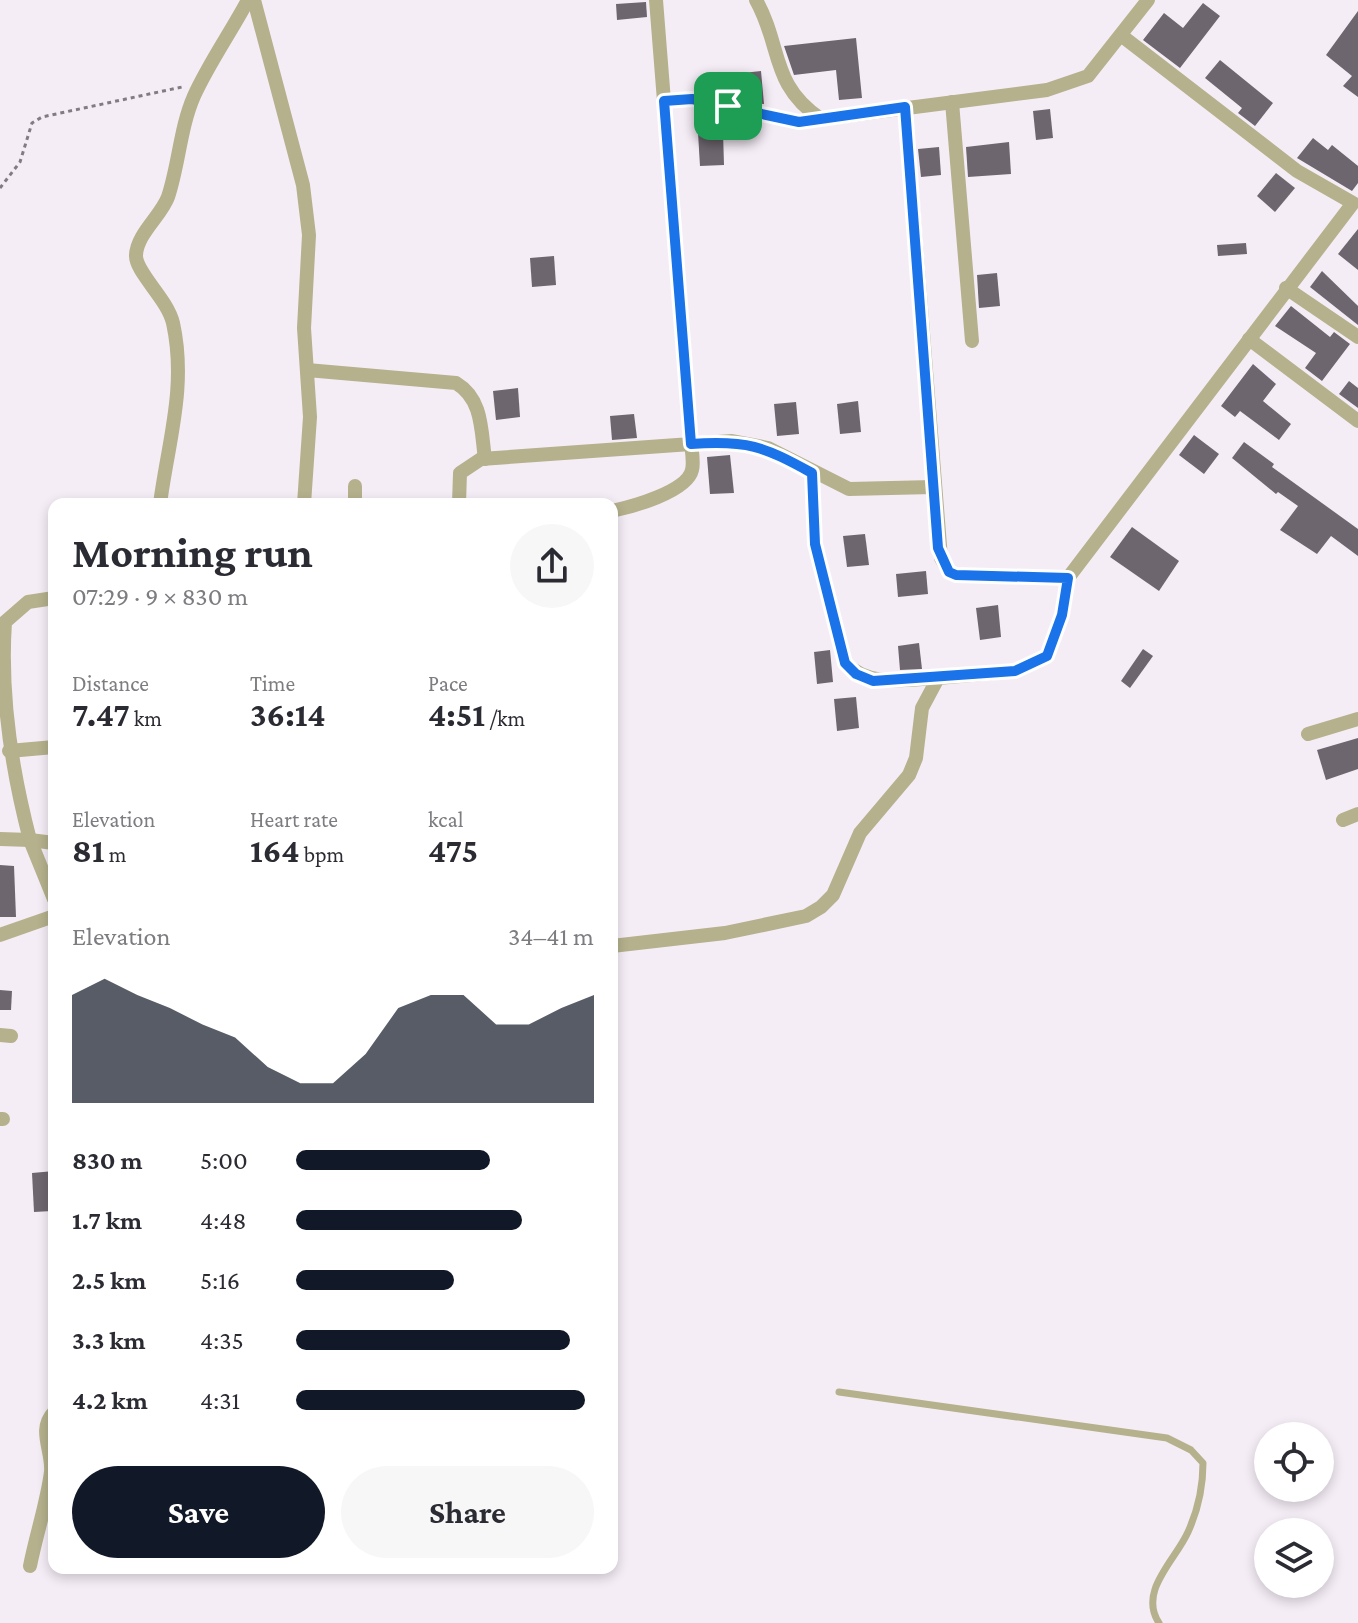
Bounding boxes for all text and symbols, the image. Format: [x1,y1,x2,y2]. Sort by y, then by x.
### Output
pin [694,72,762,140]
icon: arrive [706,84,750,128]
button: share [510,524,594,608]
text: Morning run [72,528,313,576]
text: 07:29 · 9 × 830 m [72,582,248,611]
text: Distance [72,671,149,696]
text: Time [250,671,295,696]
text: Pace [428,671,468,696]
text: 7.47 [72,696,130,733]
text: 36:14 [250,696,326,733]
text: 4:51 [428,696,485,733]
text: km [130,706,162,731]
text: /km [485,706,525,731]
text: Elevation [72,807,155,832]
text: Heart rate [250,807,338,832]
text: kcal [428,807,463,832]
text: 81 [72,832,105,869]
text: 164 [250,832,300,869]
text: 475 [428,832,478,869]
text: m [105,842,126,867]
text: bpm [300,842,344,867]
text: Elevation [72,922,170,951]
text: 34–41 m [508,922,594,951]
text: 830 m [72,1146,142,1175]
text: 5:00 [200,1146,248,1175]
text: 1.7 km [72,1206,142,1235]
text: 4:48 [200,1206,247,1235]
text: 2.5 km [72,1266,146,1295]
text: 5:16 [200,1266,240,1295]
text: 3.3 km [72,1326,146,1355]
text: 4:35 [200,1326,244,1355]
text: 4.2 km [72,1386,148,1415]
text: 4:31 [200,1386,240,1415]
map controls [1254,1422,1334,1598]
button: locate [1254,1422,1334,1502]
button: Save [72,1466,325,1558]
button: Share [341,1466,594,1558]
button: layers [1254,1518,1334,1598]

